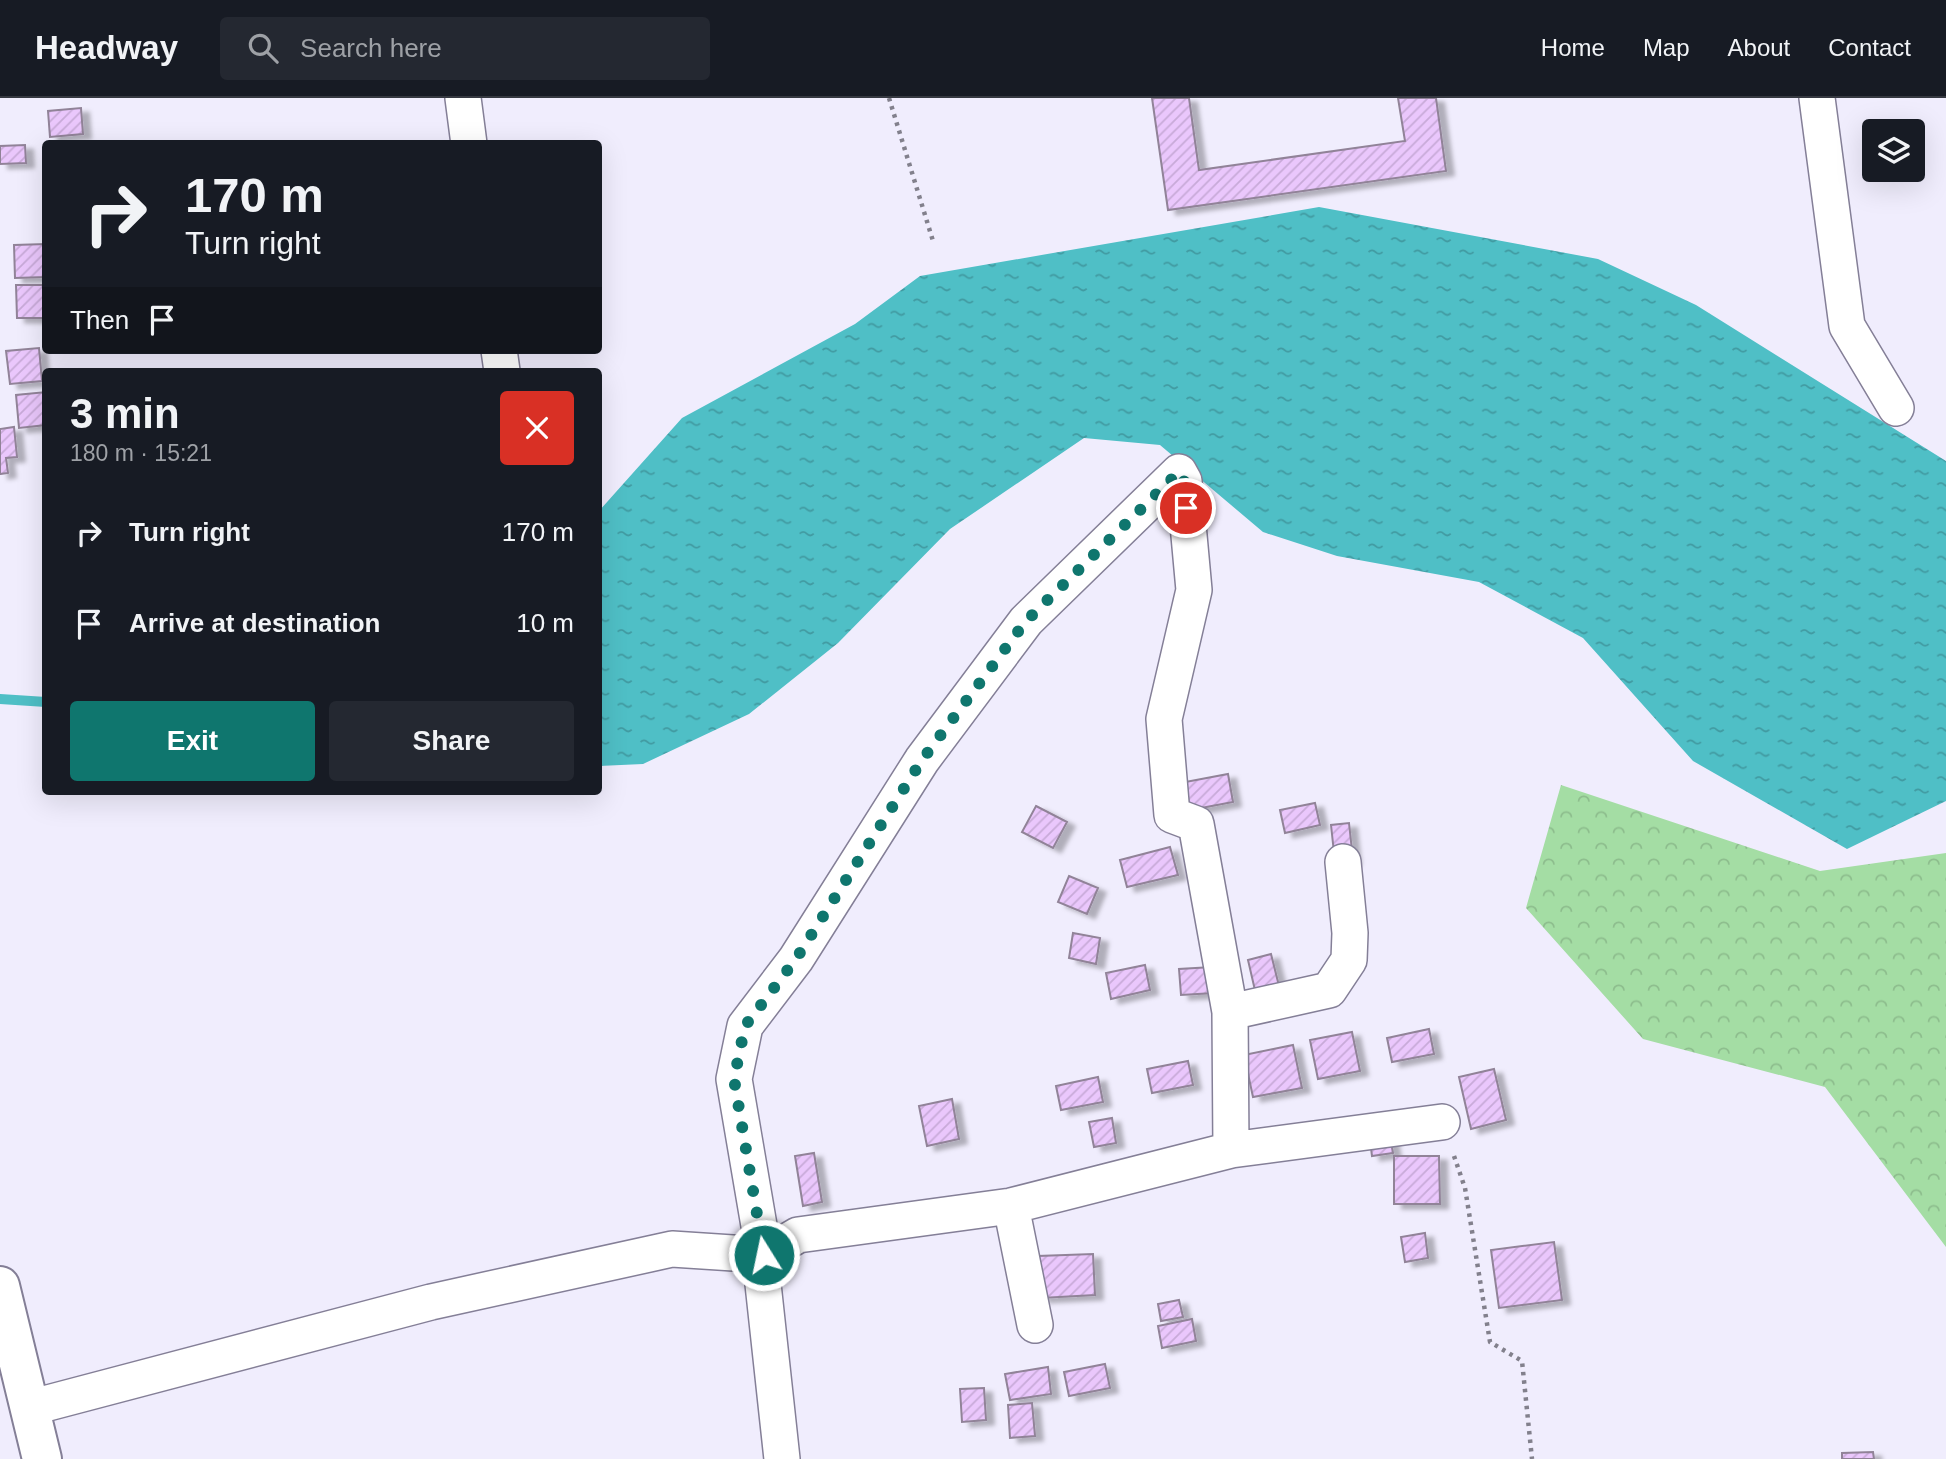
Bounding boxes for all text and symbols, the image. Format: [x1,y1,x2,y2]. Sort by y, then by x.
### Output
search box [220,17,710,80]
text: Headway [35,29,178,66]
icon: search [244,29,282,67]
text: Search here [300,33,442,63]
text: Home [1541,34,1605,61]
text: Map [1643,34,1690,61]
text: About [1728,34,1790,61]
text: Contact [1828,34,1911,61]
map controls [1862,119,1925,182]
button: layers [1862,119,1925,182]
icon: right [70,168,161,259]
text: 170 m [185,168,324,222]
text: Turn right [185,225,321,261]
icon: arrive [143,301,181,339]
text: Then [70,305,129,335]
text: 3 min [70,390,180,437]
button: close [500,391,574,465]
text: 180 m · 15:21 [70,440,212,466]
pin [1156,478,1216,538]
icon: arrive [1167,489,1205,527]
icon: right [70,514,108,552]
text: Turn right [129,517,250,547]
text: 170 m [502,517,574,547]
icon: arrive [70,605,108,643]
text: Arrive at destination [129,608,380,638]
text: 10 m [516,608,574,638]
button: Exit [70,701,315,781]
button: Share [329,701,574,781]
position arrow [727,1218,801,1292]

